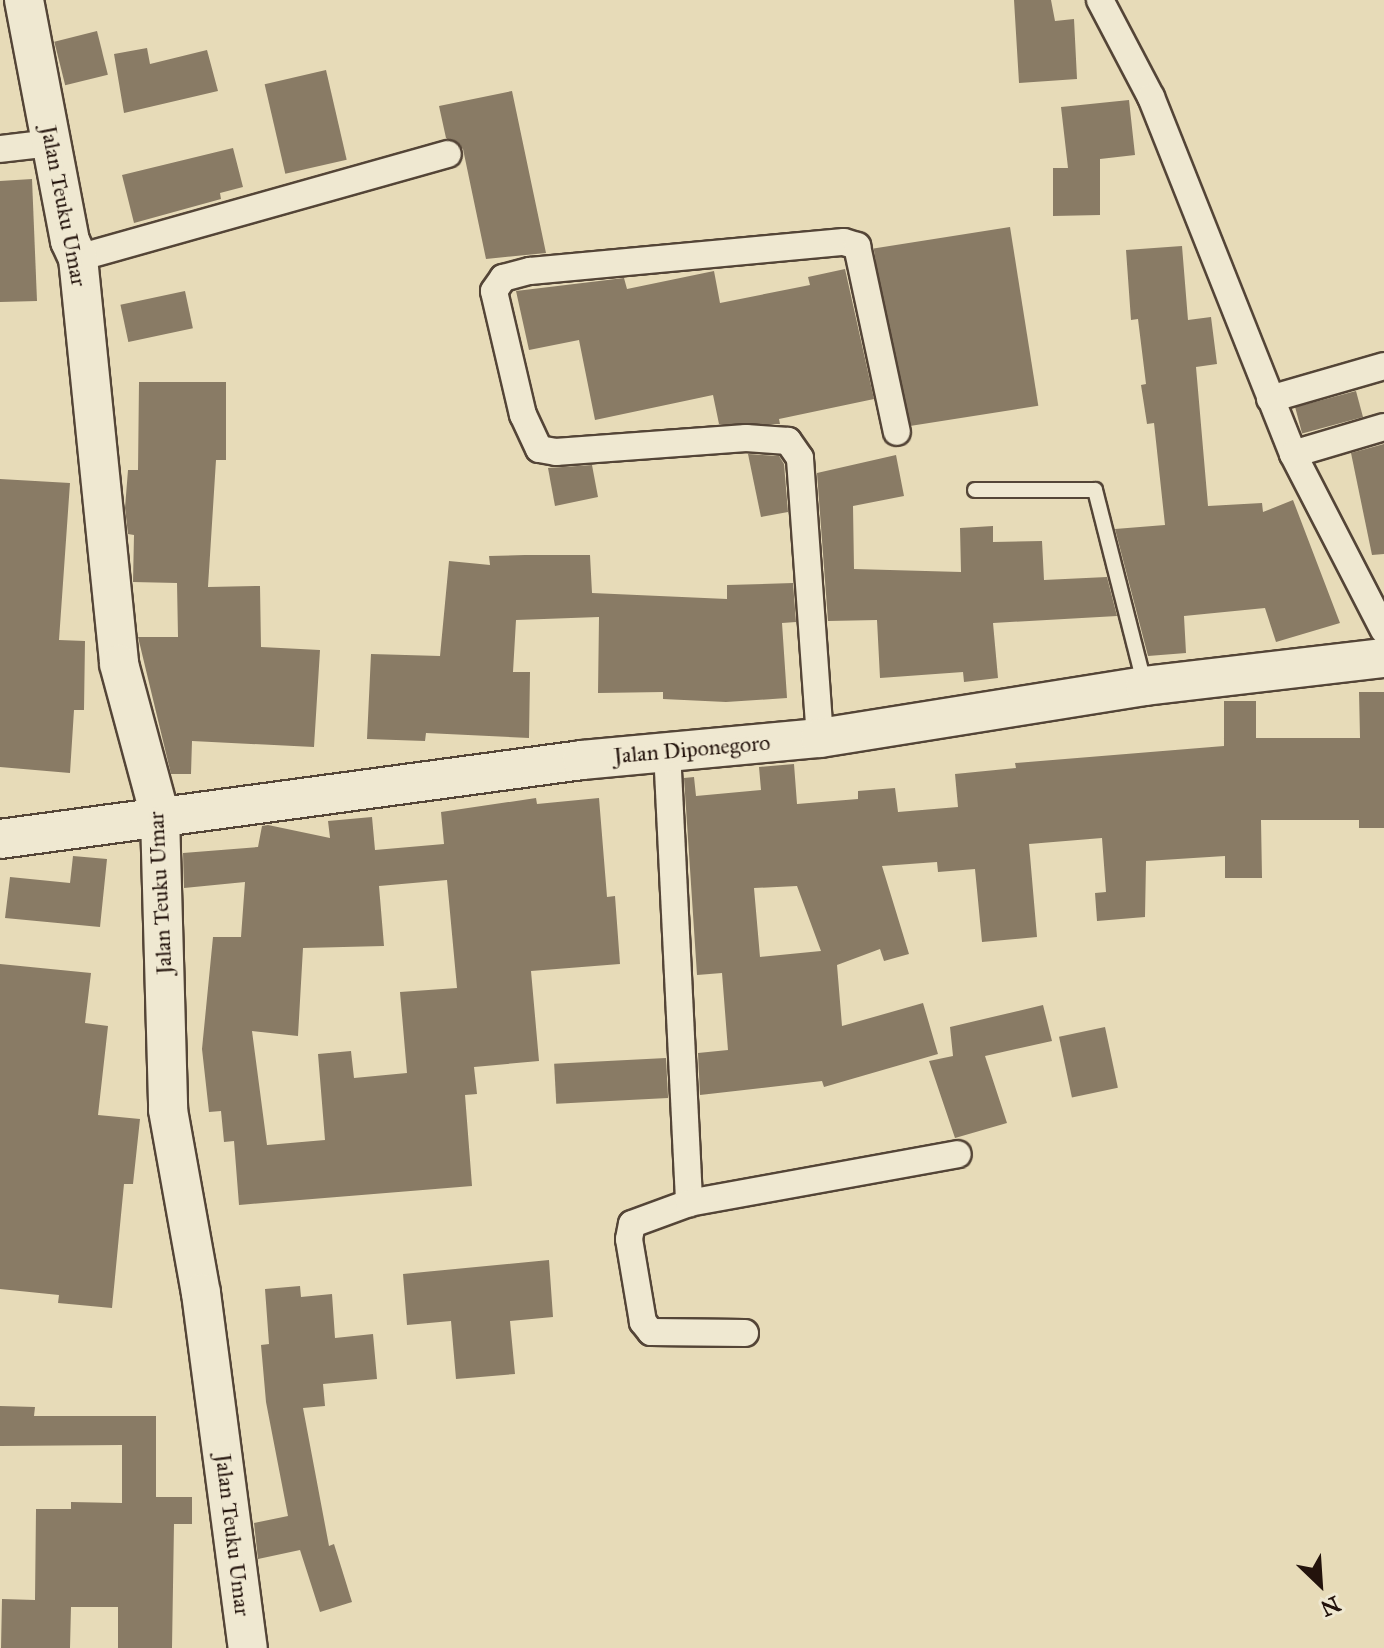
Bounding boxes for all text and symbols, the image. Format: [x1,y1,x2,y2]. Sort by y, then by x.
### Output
street label: Jalan Teuku Umar [35,123,93,289]
street label: Jalan Diponegoro [613,729,771,769]
street label: Jalan Teuku Umar [143,811,177,975]
street label: Jalan Teuku Umar [210,1452,256,1618]
north arrow [1280,1544,1360,1624]
text: N [1316,1590,1345,1622]

